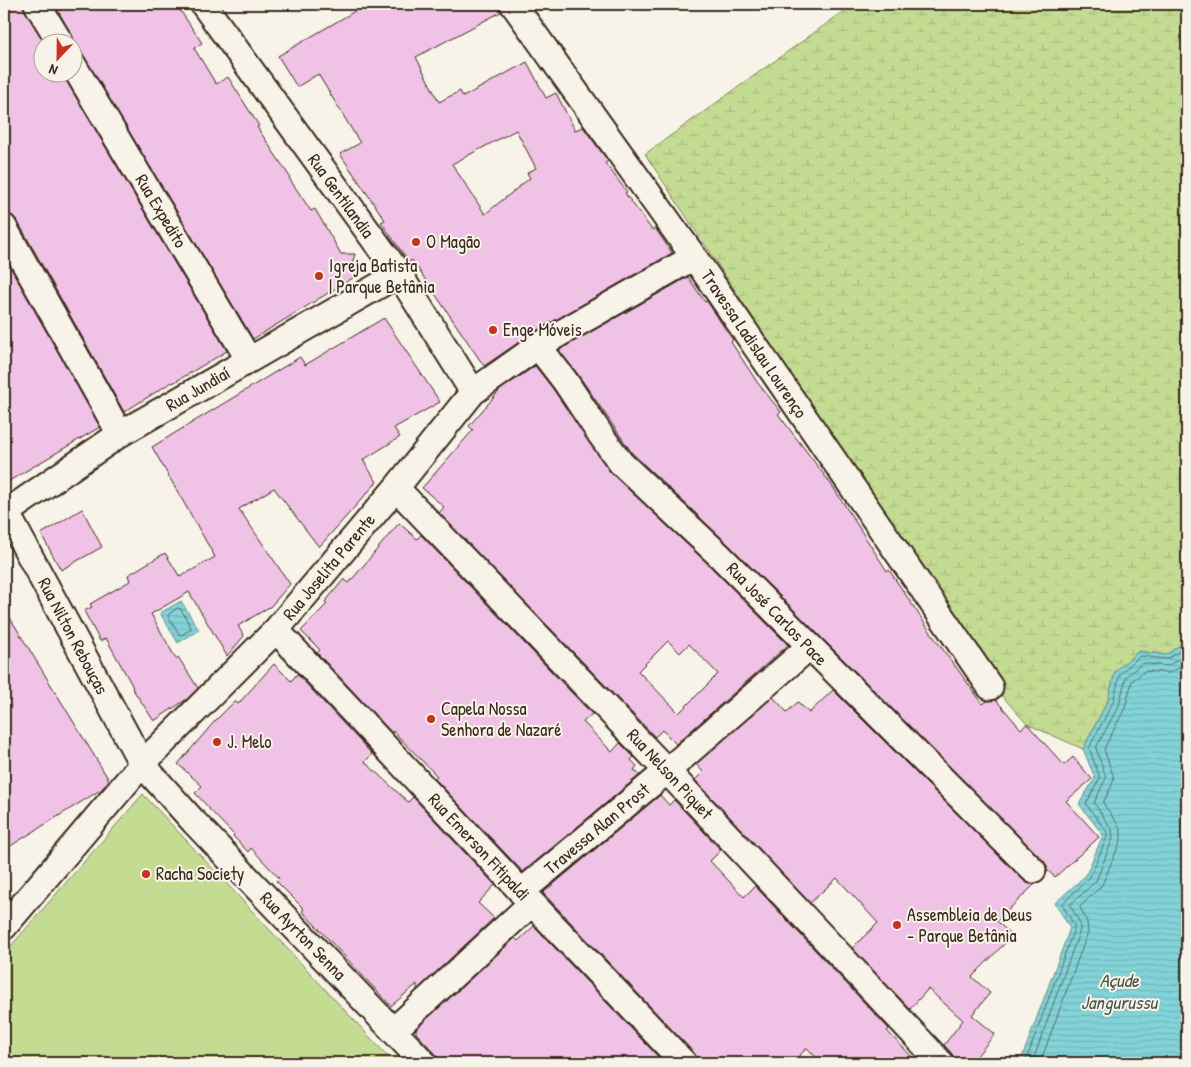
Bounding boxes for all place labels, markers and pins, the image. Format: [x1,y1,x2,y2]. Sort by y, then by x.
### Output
place label: O Magão [426,229,480,254]
marker: O Magão [410,236,422,248]
place label: Igreja Batista | Parque Betânia [329,253,435,299]
marker: Igreja Batista | Parque Betânia [313,270,325,282]
place label: Enge Móveis [503,317,582,342]
marker: Enge Móveis [487,324,499,336]
place label: Capela Nossa Senhora de Nazaré [441,696,561,742]
marker: Capela Nossa Senhora de Nazaré [425,713,437,725]
place label: J. Melo [227,729,272,754]
marker: J. Melo [211,736,223,748]
place label: Racha Society [156,861,245,886]
marker: Racha Society [140,868,152,880]
place label: Assembleia de Deus - Parque Betânia [907,902,1032,948]
marker: Assembleia de Deus - Parque Betânia [891,919,903,931]

